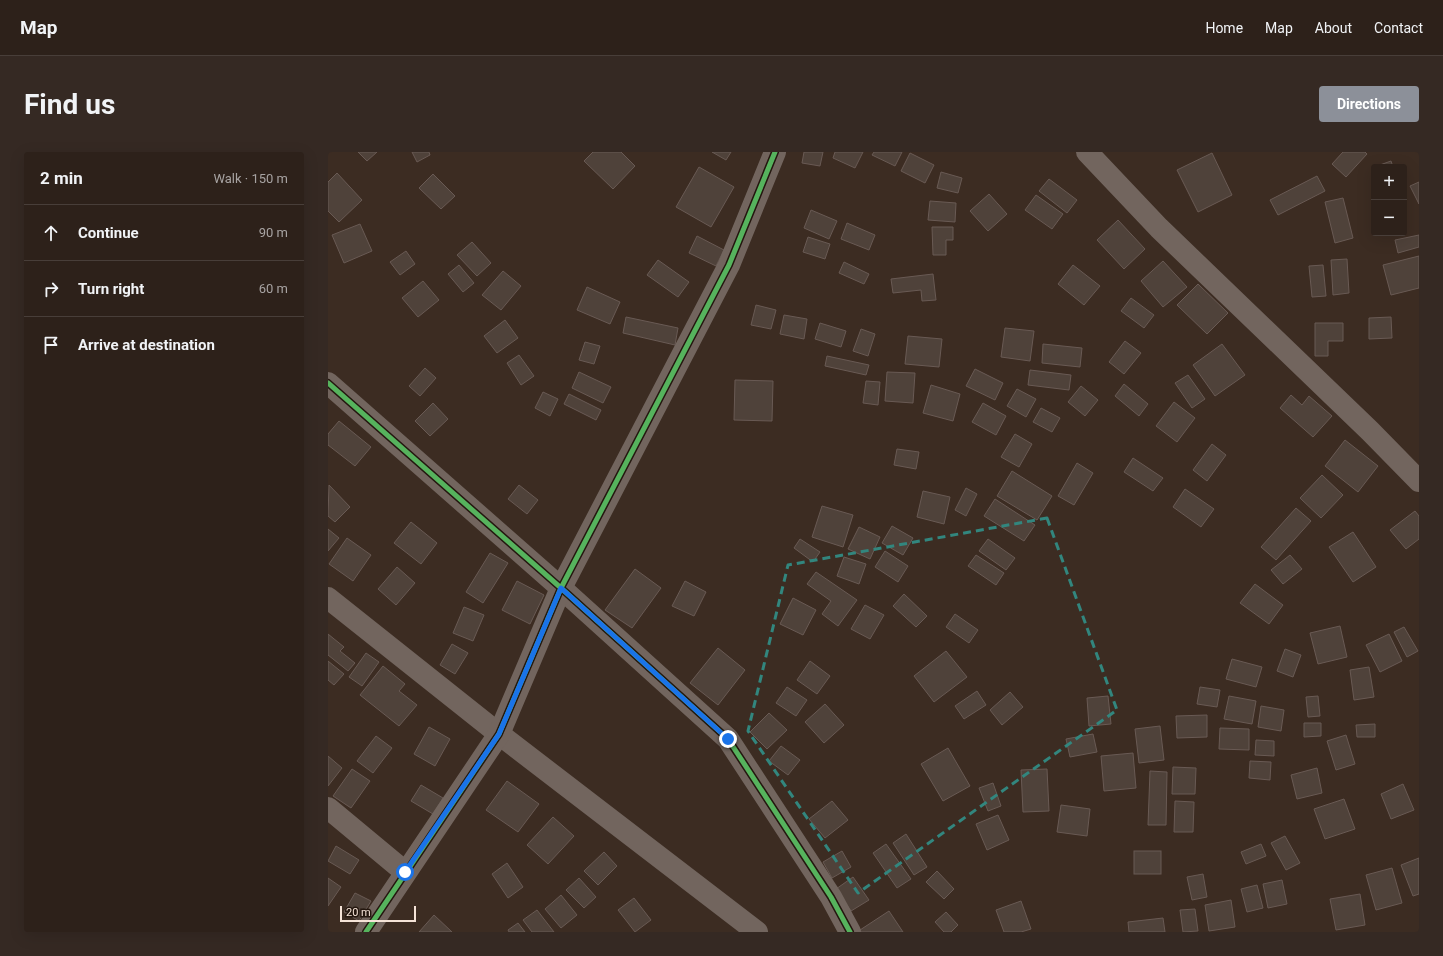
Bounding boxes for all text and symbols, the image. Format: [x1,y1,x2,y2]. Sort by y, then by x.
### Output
text: Map [20,16,58,39]
text: Home [1205,20,1243,36]
text: Map [1265,20,1293,36]
text: About [1315,20,1352,36]
text: Contact [1374,20,1423,36]
button: Directions [1319,86,1419,122]
text: Find us [24,88,115,121]
map controls [1371,164,1407,236]
button: + [1371,164,1407,200]
text: 2 min [40,168,83,188]
text: Walk · 150 m [213,171,288,186]
button: − [1371,200,1407,236]
icon: ahead [40,222,62,244]
text: Continue [78,224,139,242]
text: 90 m [259,225,288,240]
icon: right [40,278,62,300]
text: Turn right [78,280,144,298]
text: 60 m [259,281,288,296]
icon: arrive [40,334,62,356]
text: Arrive at destination [78,336,215,354]
route end [719,730,737,748]
route start [396,863,414,881]
scale bar [340,904,416,923]
text: 20 m [346,906,371,919]

